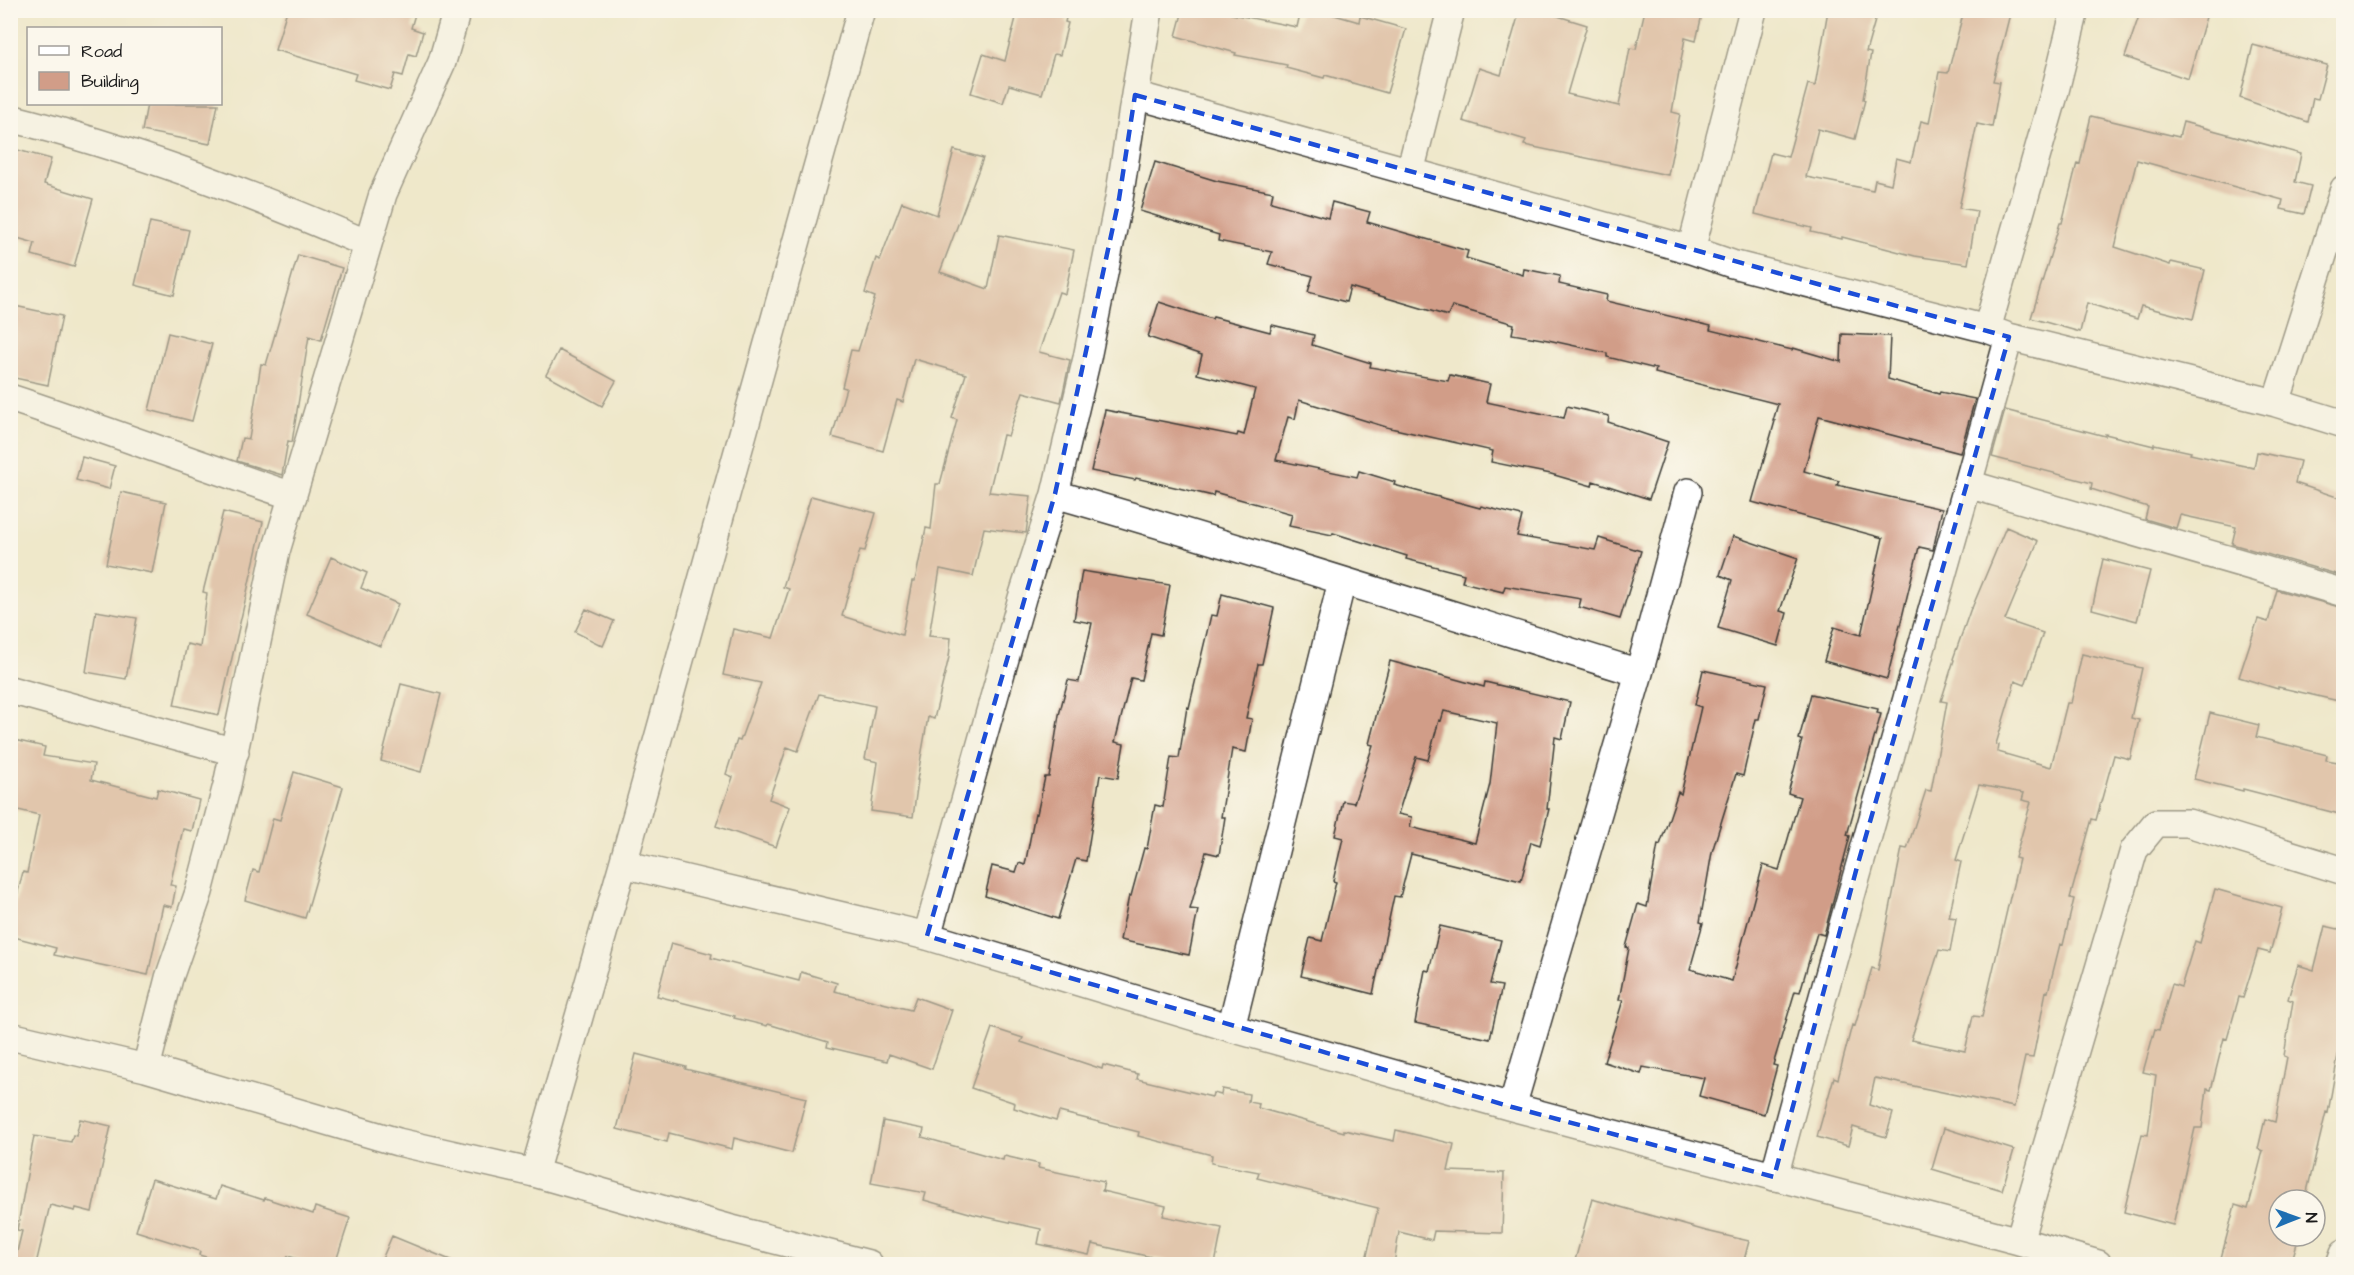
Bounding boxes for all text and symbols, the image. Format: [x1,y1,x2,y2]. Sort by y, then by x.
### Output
legend [27,27,222,105]
text: Road [81,39,122,64]
text: Building [81,69,139,95]
north arrow [2267,1188,2327,1248]
text: N [2300,1213,2322,1223]

